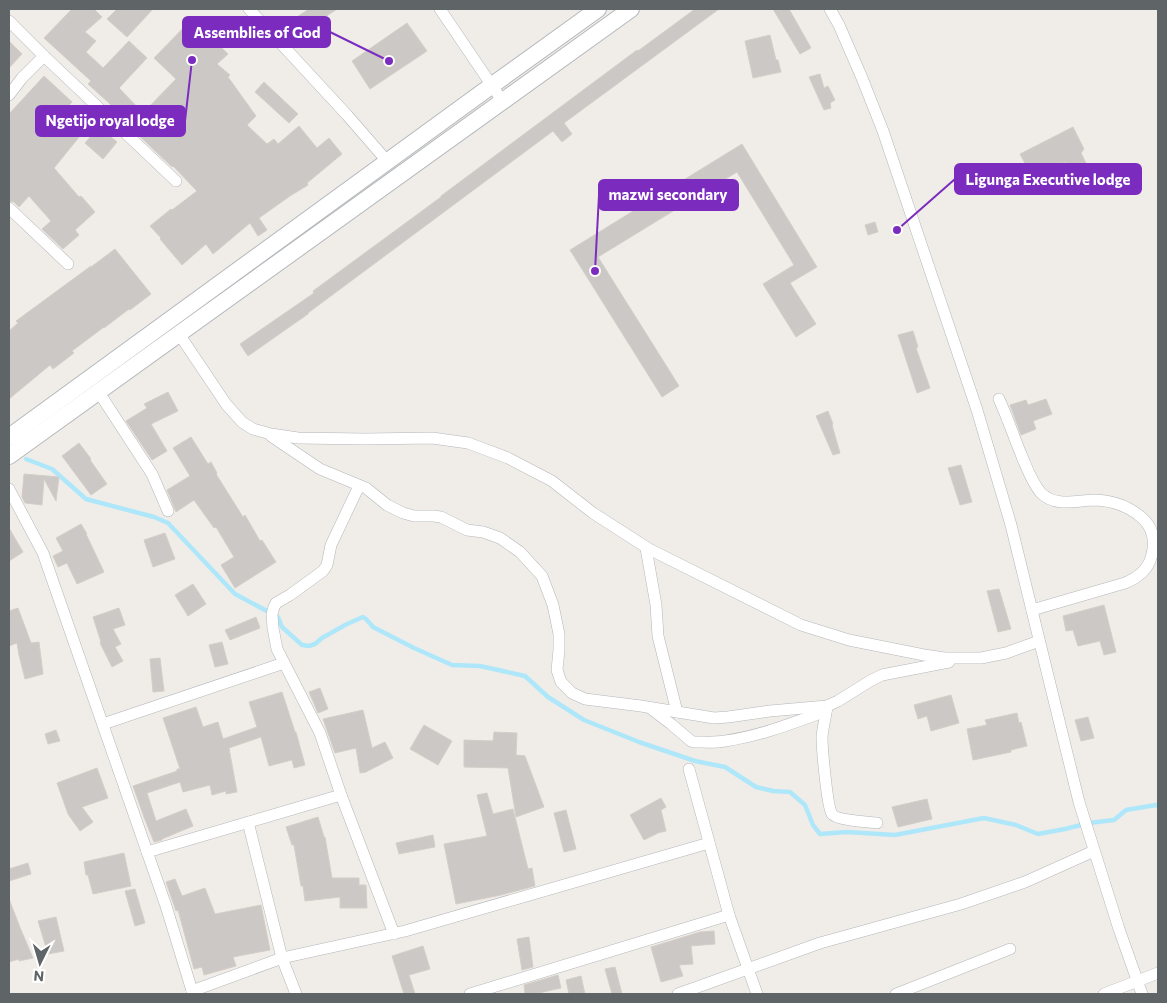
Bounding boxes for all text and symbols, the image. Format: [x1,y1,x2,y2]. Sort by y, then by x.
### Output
callout: Assemblies of God [183,17,330,47]
text: Assemblies of God [193,23,321,41]
callout: Ngetijo royal lodge [36,106,185,136]
text: Ngetijo royal lodge [45,111,175,129]
callout: Ligunga Executive lodge [955,164,1141,194]
text: Ligunga Executive lodge [965,170,1131,188]
callout: mazwi secondary [599,180,738,210]
text: mazwi secondary [608,185,728,203]
north arrow [15,938,65,988]
text: N [33,968,45,985]

